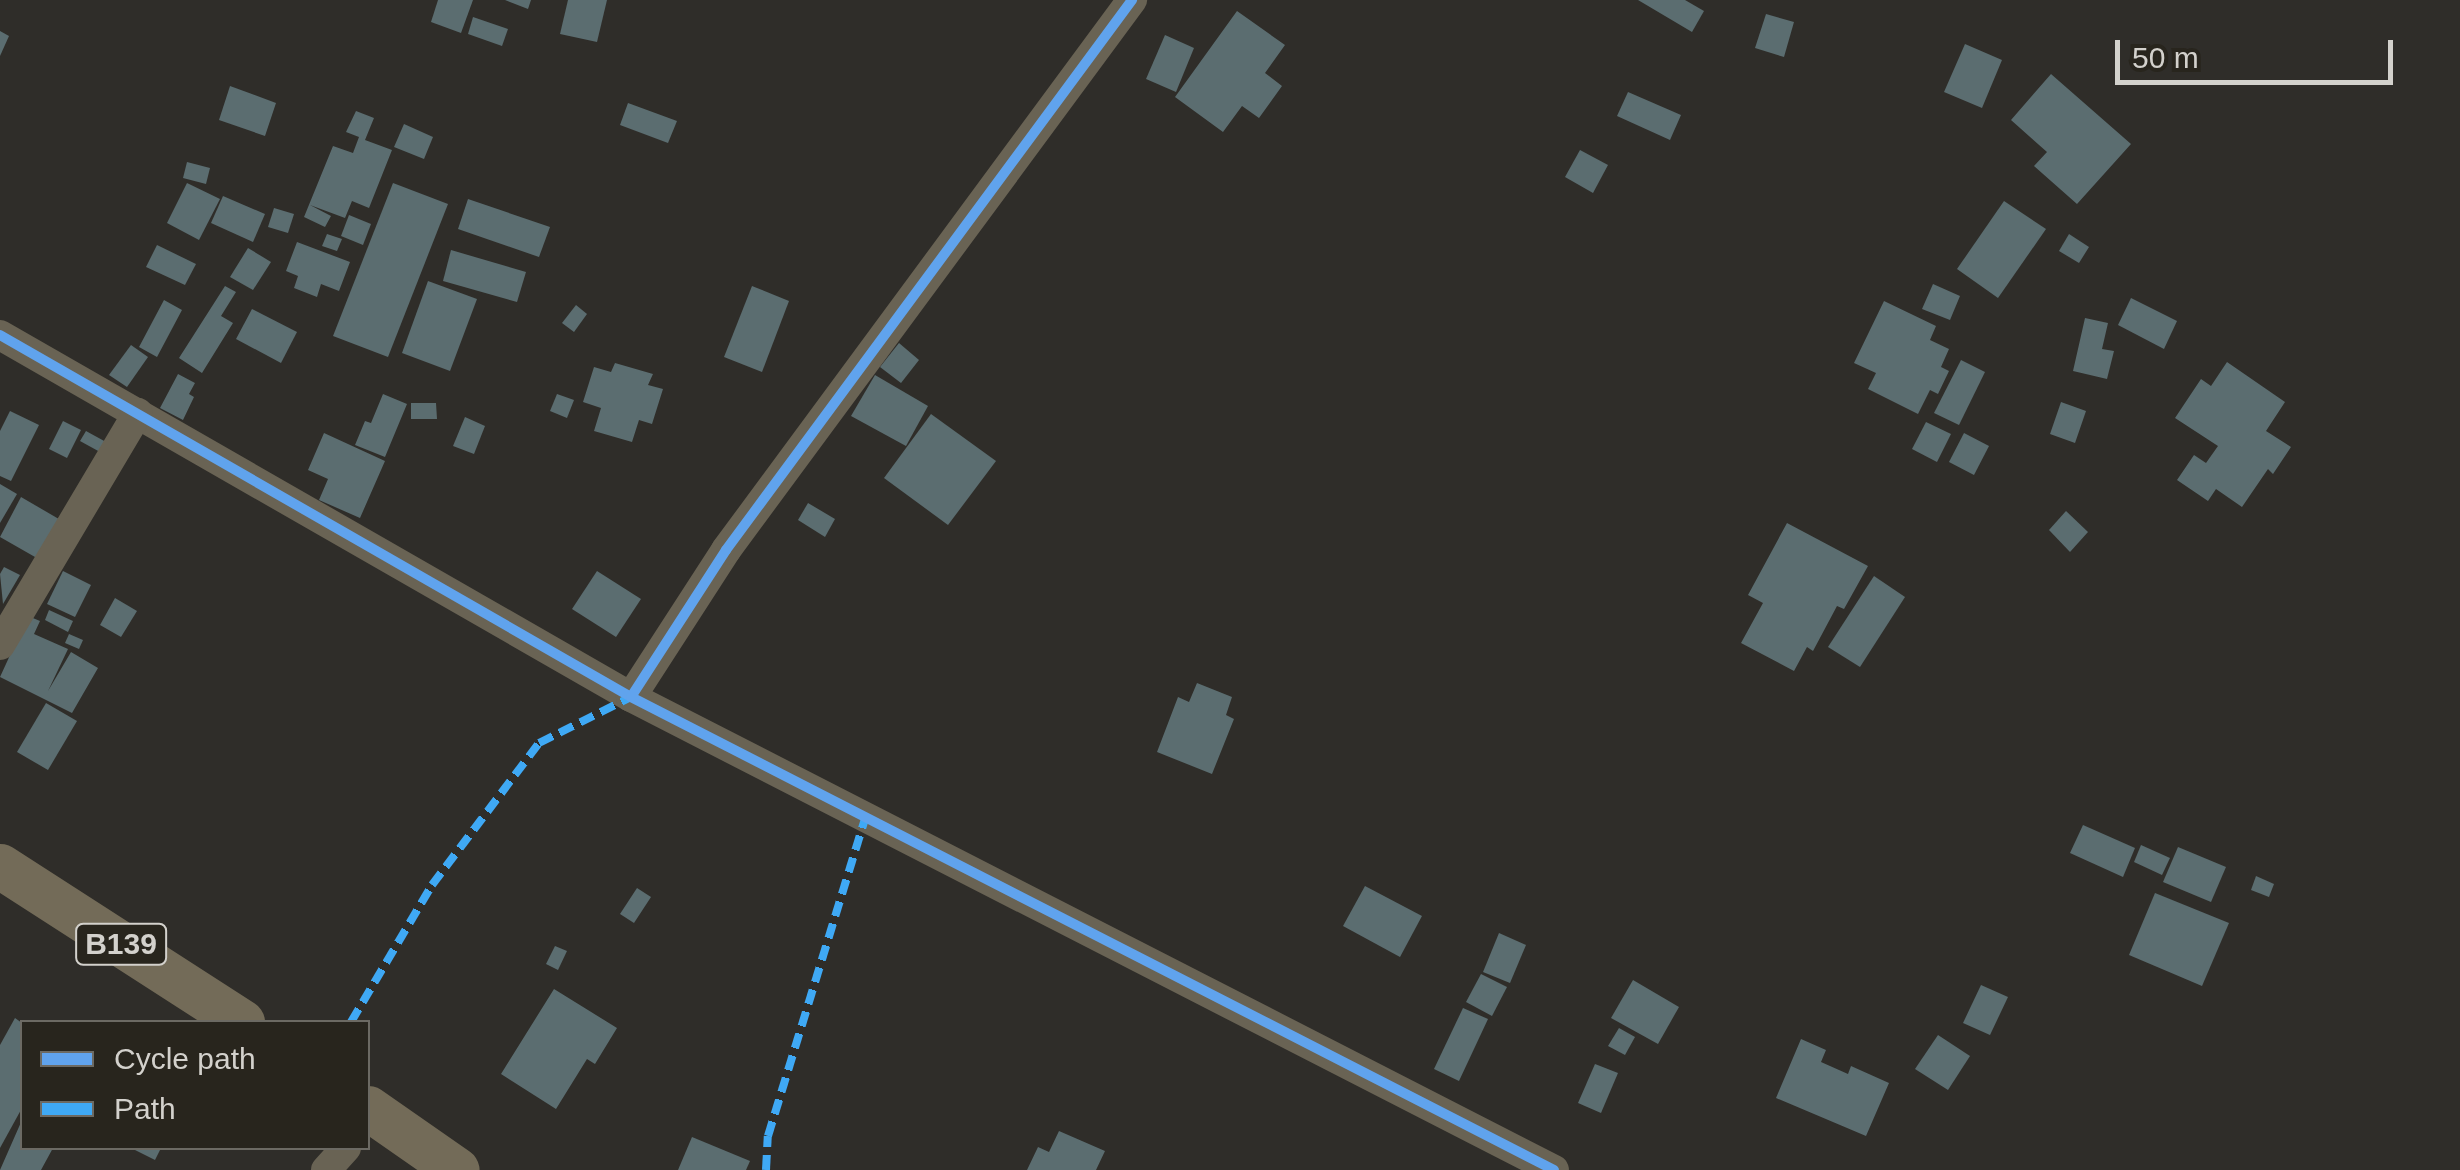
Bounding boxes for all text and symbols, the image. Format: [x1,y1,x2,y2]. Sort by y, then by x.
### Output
scale bar [2120,20,2398,82]
text: 50 m [2132,41,2199,74]
road number: B139 [74,919,168,969]
legend [20,1020,370,1150]
text: Cycle path [114,1042,256,1075]
text: Path [114,1092,176,1125]

